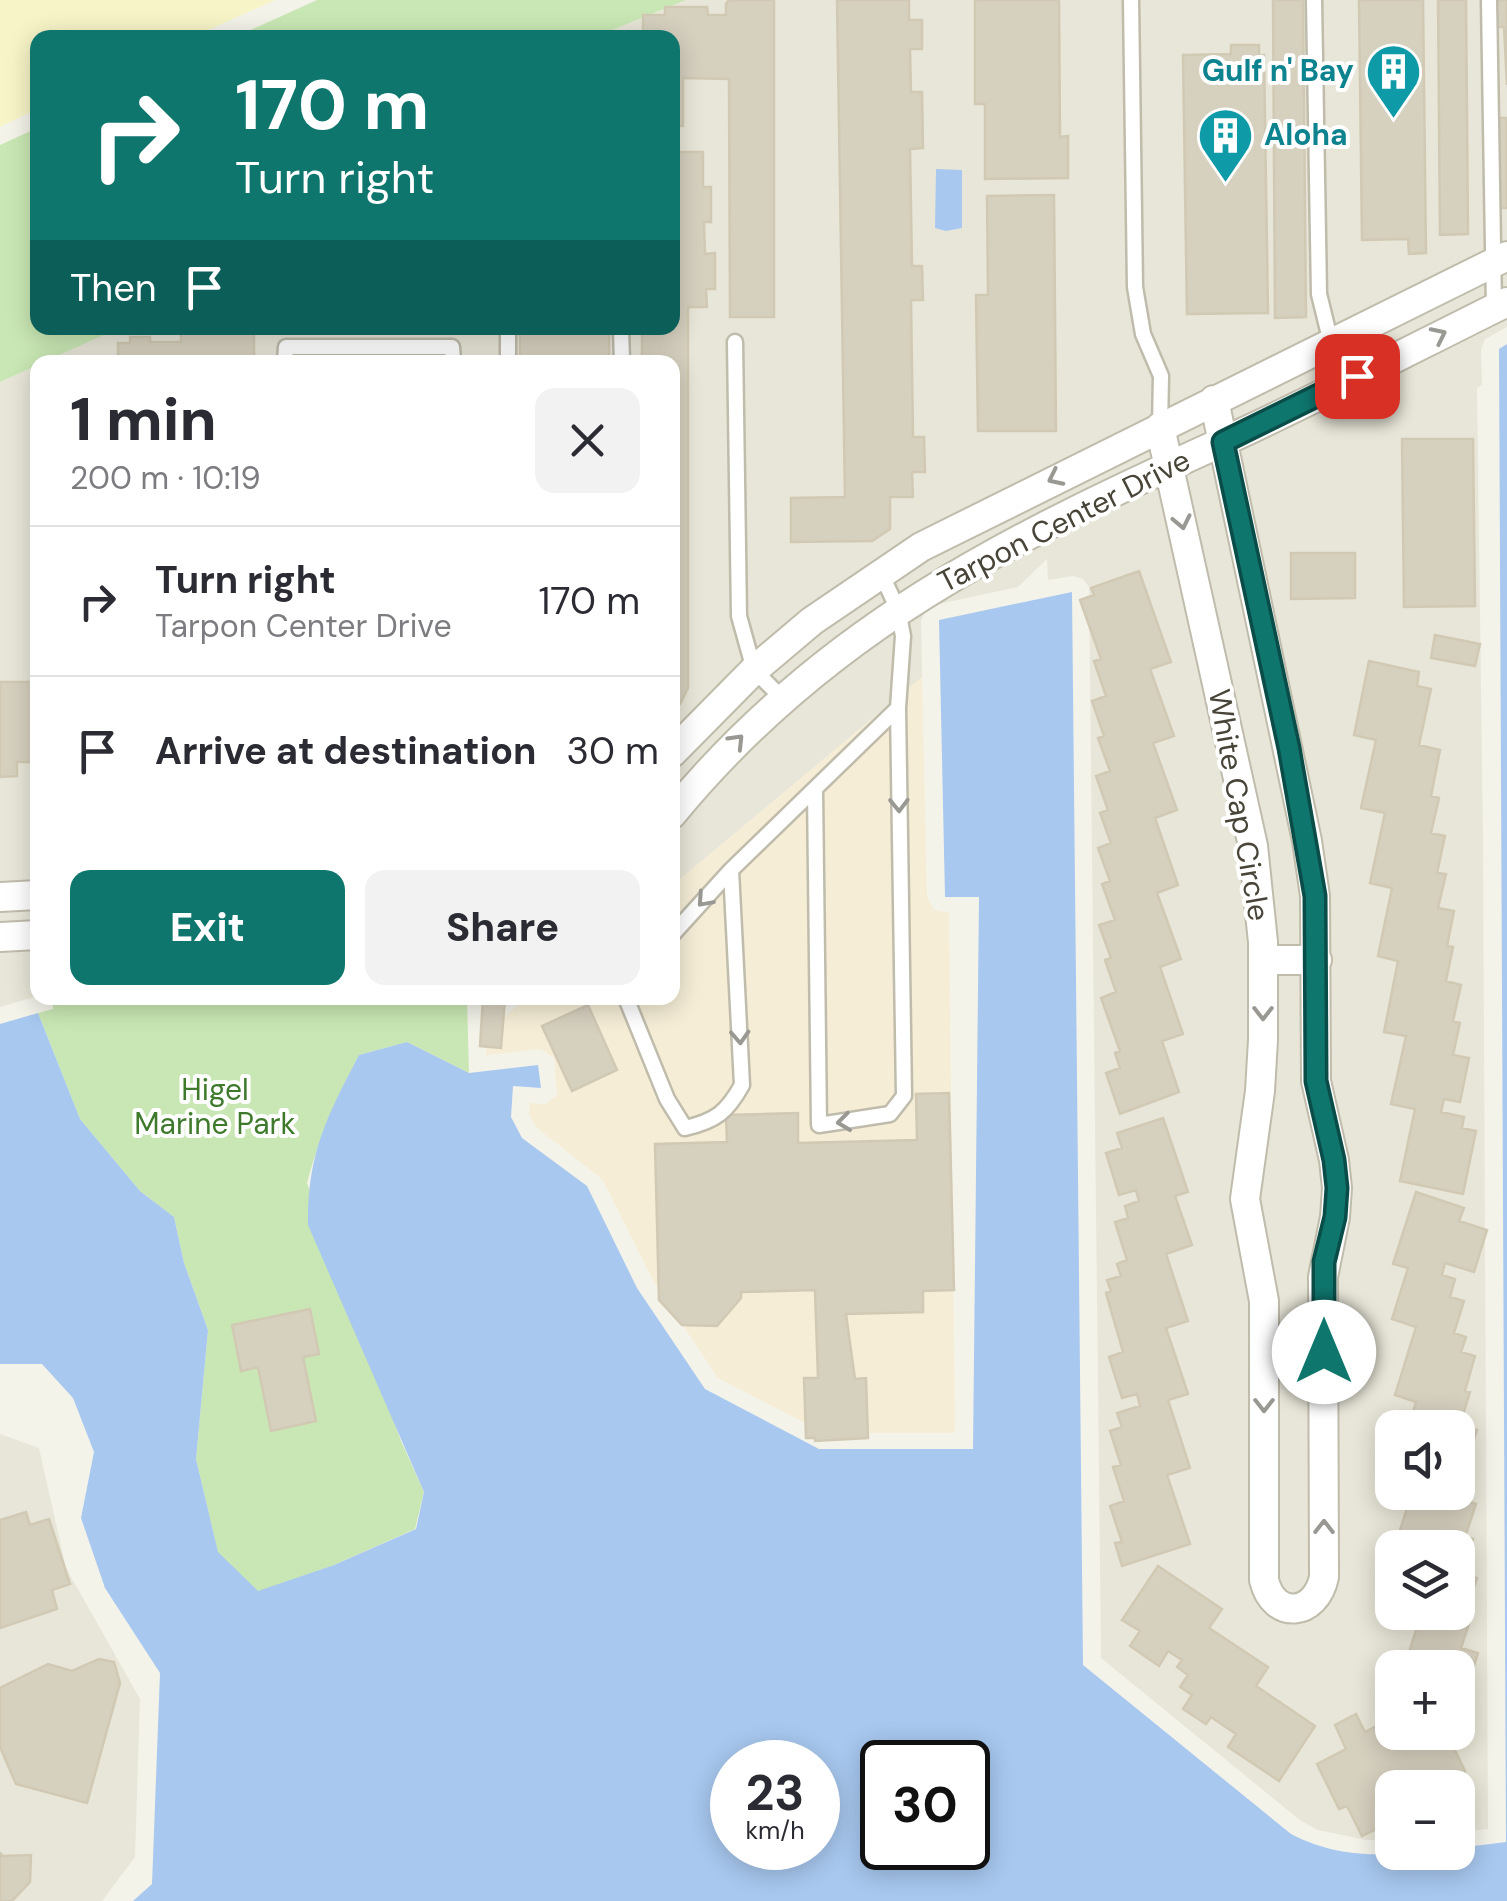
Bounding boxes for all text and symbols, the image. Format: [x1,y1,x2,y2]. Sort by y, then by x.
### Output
building icon: Gulf n' Bay [1363,41,1423,120]
place label: Gulf n' Bay [1202,51,1354,90]
text: 170 m [235,60,429,151]
icon: right [70,70,200,200]
building icon: Aloha [1195,105,1255,184]
place label: Aloha [1264,115,1348,154]
text: Turn right [235,148,434,207]
icon: arrive [177,260,232,315]
text: Then [70,263,157,313]
one-way arrow [1429,328,1447,348]
pin [1315,334,1400,419]
icon: arrive [1330,349,1385,404]
text: 1 min [70,380,217,459]
button: close [535,388,640,493]
street label: Tarpon Center Drive [931,440,1197,601]
text: 200 m · 10:19 [70,457,261,499]
one-way arrow [1048,466,1066,485]
one-way arrow [1170,513,1191,530]
text: Turn right [155,555,336,605]
icon: right [70,574,125,629]
text: 170 m [538,576,640,626]
text: Tarpon Center Drive [155,605,452,647]
street label: White Cap Circle [1200,686,1279,924]
icon: arrive [70,724,125,779]
text: Arrive at destination [155,726,537,776]
text: 30 m [567,726,659,776]
one-way arrow [725,734,743,752]
one-way arrow [889,798,910,814]
button: Exit [70,870,345,985]
button: Share [365,870,640,985]
one-way arrow [698,888,716,907]
one-way arrow [1252,1006,1274,1022]
one-way arrow [729,1030,750,1046]
park label: Higel Marine Park [134,1070,296,1143]
one-way arrow [836,1111,852,1132]
position arrow [1272,1300,1376,1404]
one-way arrow [1253,1398,1275,1414]
map controls [1375,1410,1475,1870]
button: sound [1375,1410,1475,1510]
one-way arrow [1313,1518,1335,1534]
button: layers [1375,1530,1475,1630]
button: + [1375,1650,1475,1750]
speed limit sign: 30 [860,1740,990,1870]
text: 23 [746,1760,805,1826]
button: − [1375,1770,1475,1870]
text: km/h [745,1814,805,1847]

